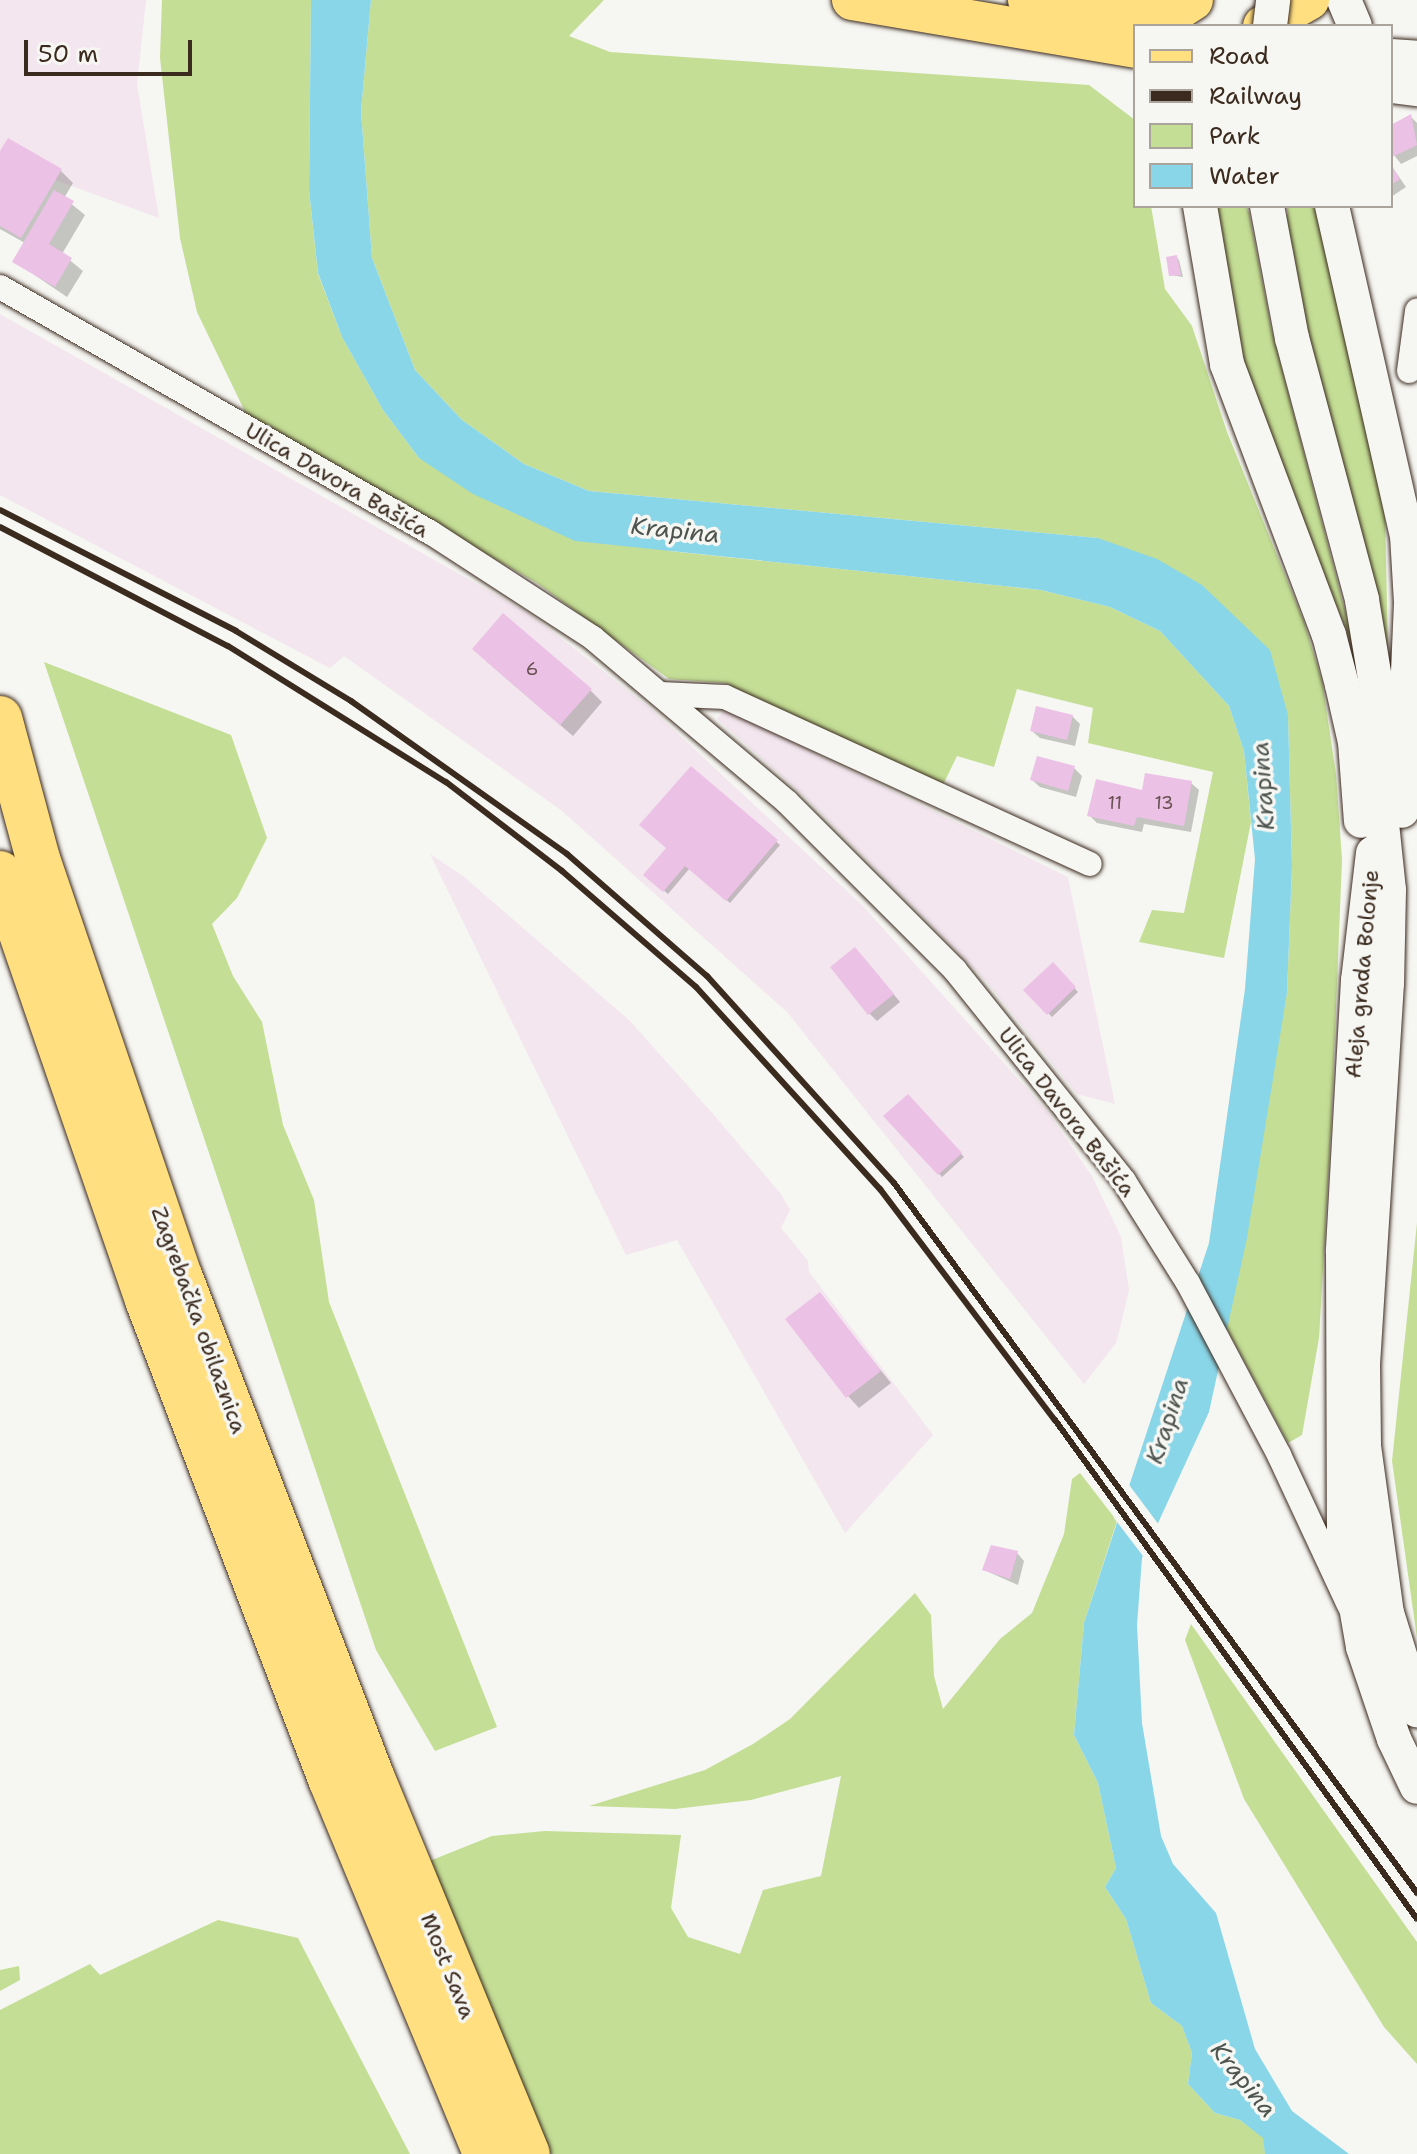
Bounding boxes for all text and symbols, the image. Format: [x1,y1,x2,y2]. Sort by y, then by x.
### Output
scale bar [28,24,196,74]
legend [1133,24,1393,208]
text: 50 m [38,38,98,70]
text: Road [1209,40,1269,72]
text: Railway [1209,80,1302,112]
text: Park [1209,120,1261,152]
text: Water [1209,160,1280,192]
street label: Ulica Davora Bašića [240,417,434,543]
water label: Krapina [629,512,721,550]
house number: 6 [526,658,538,680]
water label: Krapina [1247,741,1281,831]
house number: 11 [1108,792,1122,814]
house number: 13 [1154,792,1174,814]
street label: Aleja grada Bolonje [1340,869,1384,1079]
street label: Ulica Davora Bašića [993,1022,1141,1202]
street label: Zagrebačka obilaznica [146,1203,252,1437]
water label: Krapina [1141,1374,1195,1468]
street label: Most Sava [415,1909,481,2023]
water label: Krapina [1204,2036,1282,2124]

